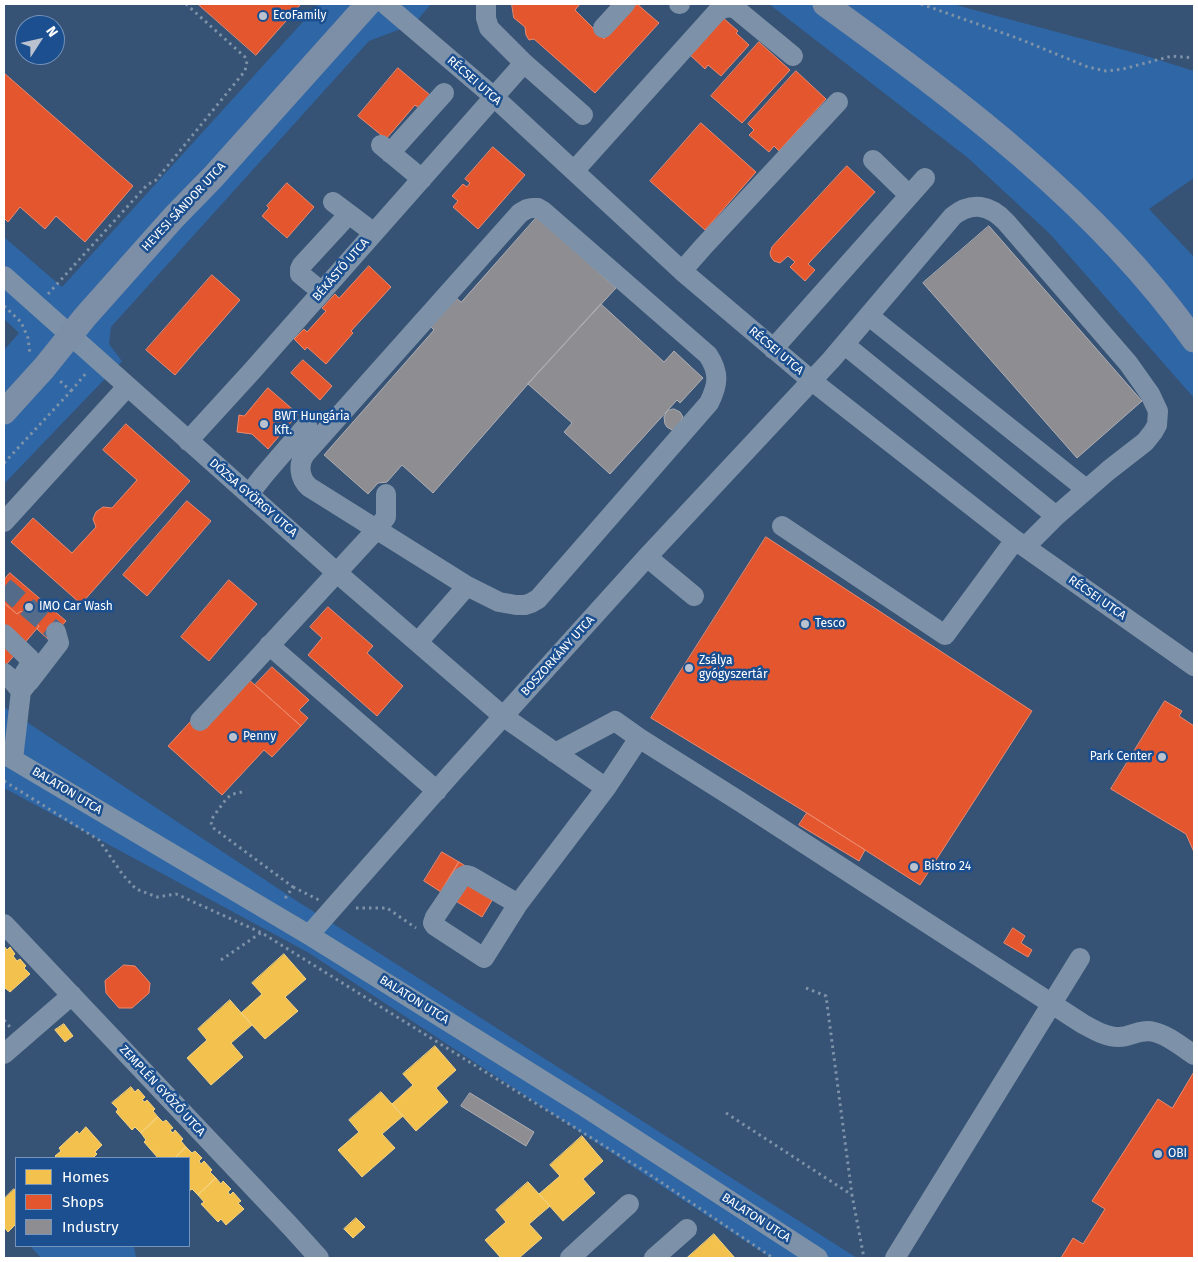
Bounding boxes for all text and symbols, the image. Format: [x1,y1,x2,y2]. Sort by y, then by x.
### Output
place label: EcoFamily [273,9,326,23]
marker: EcoFamily [257,10,269,22]
north arrow [15,15,65,65]
text: N [42,23,62,40]
street label: RÉCSEI UTCA [444,54,504,108]
street label: HEVESI SÁNDOR UTCA [139,160,229,254]
street label: BÉKÁSTÓ UTCA [310,236,372,304]
street label: RÉCSEI UTCA [746,324,806,378]
place label: BWT Hungária Kft. [274,410,350,438]
marker: BWT Hungária Kft. [258,418,270,430]
street label: DÓZSA GYÖRGY UTCA [206,456,300,540]
street label: RÉCSEI UTCA [1065,573,1129,623]
place label: IMO Car Wash [39,600,113,614]
marker: IMO Car Wash [23,601,35,613]
street label: BOSZORKÁNY UTCA [518,613,598,699]
place label: Tesco [815,617,845,631]
marker: Tesco [799,618,811,630]
place label: Zsálya gyógyszertár [699,654,768,682]
marker: Zsálya gyógyszertár [683,662,695,674]
place label: Penny [243,730,276,744]
marker: Penny [227,731,239,743]
place label: Park Center [1090,750,1152,764]
marker: Park Center [1156,751,1168,763]
street label: BALATON UTCA [29,764,105,818]
place label: Bistro 24 [924,860,971,874]
marker: Bistro 24 [908,861,920,873]
street label: BALATON UTCA [377,973,451,1027]
street label: ZEMPLÉN GYŐZŐ UTCA [116,1043,208,1139]
place label: OBI [1168,1147,1187,1161]
marker: OBI [1152,1148,1164,1160]
legend [15,1157,190,1247]
text: Homes [62,1168,109,1186]
street label: BALATON UTCA [719,1190,793,1246]
text: Shops [62,1193,104,1211]
text: Industry [62,1218,119,1236]

